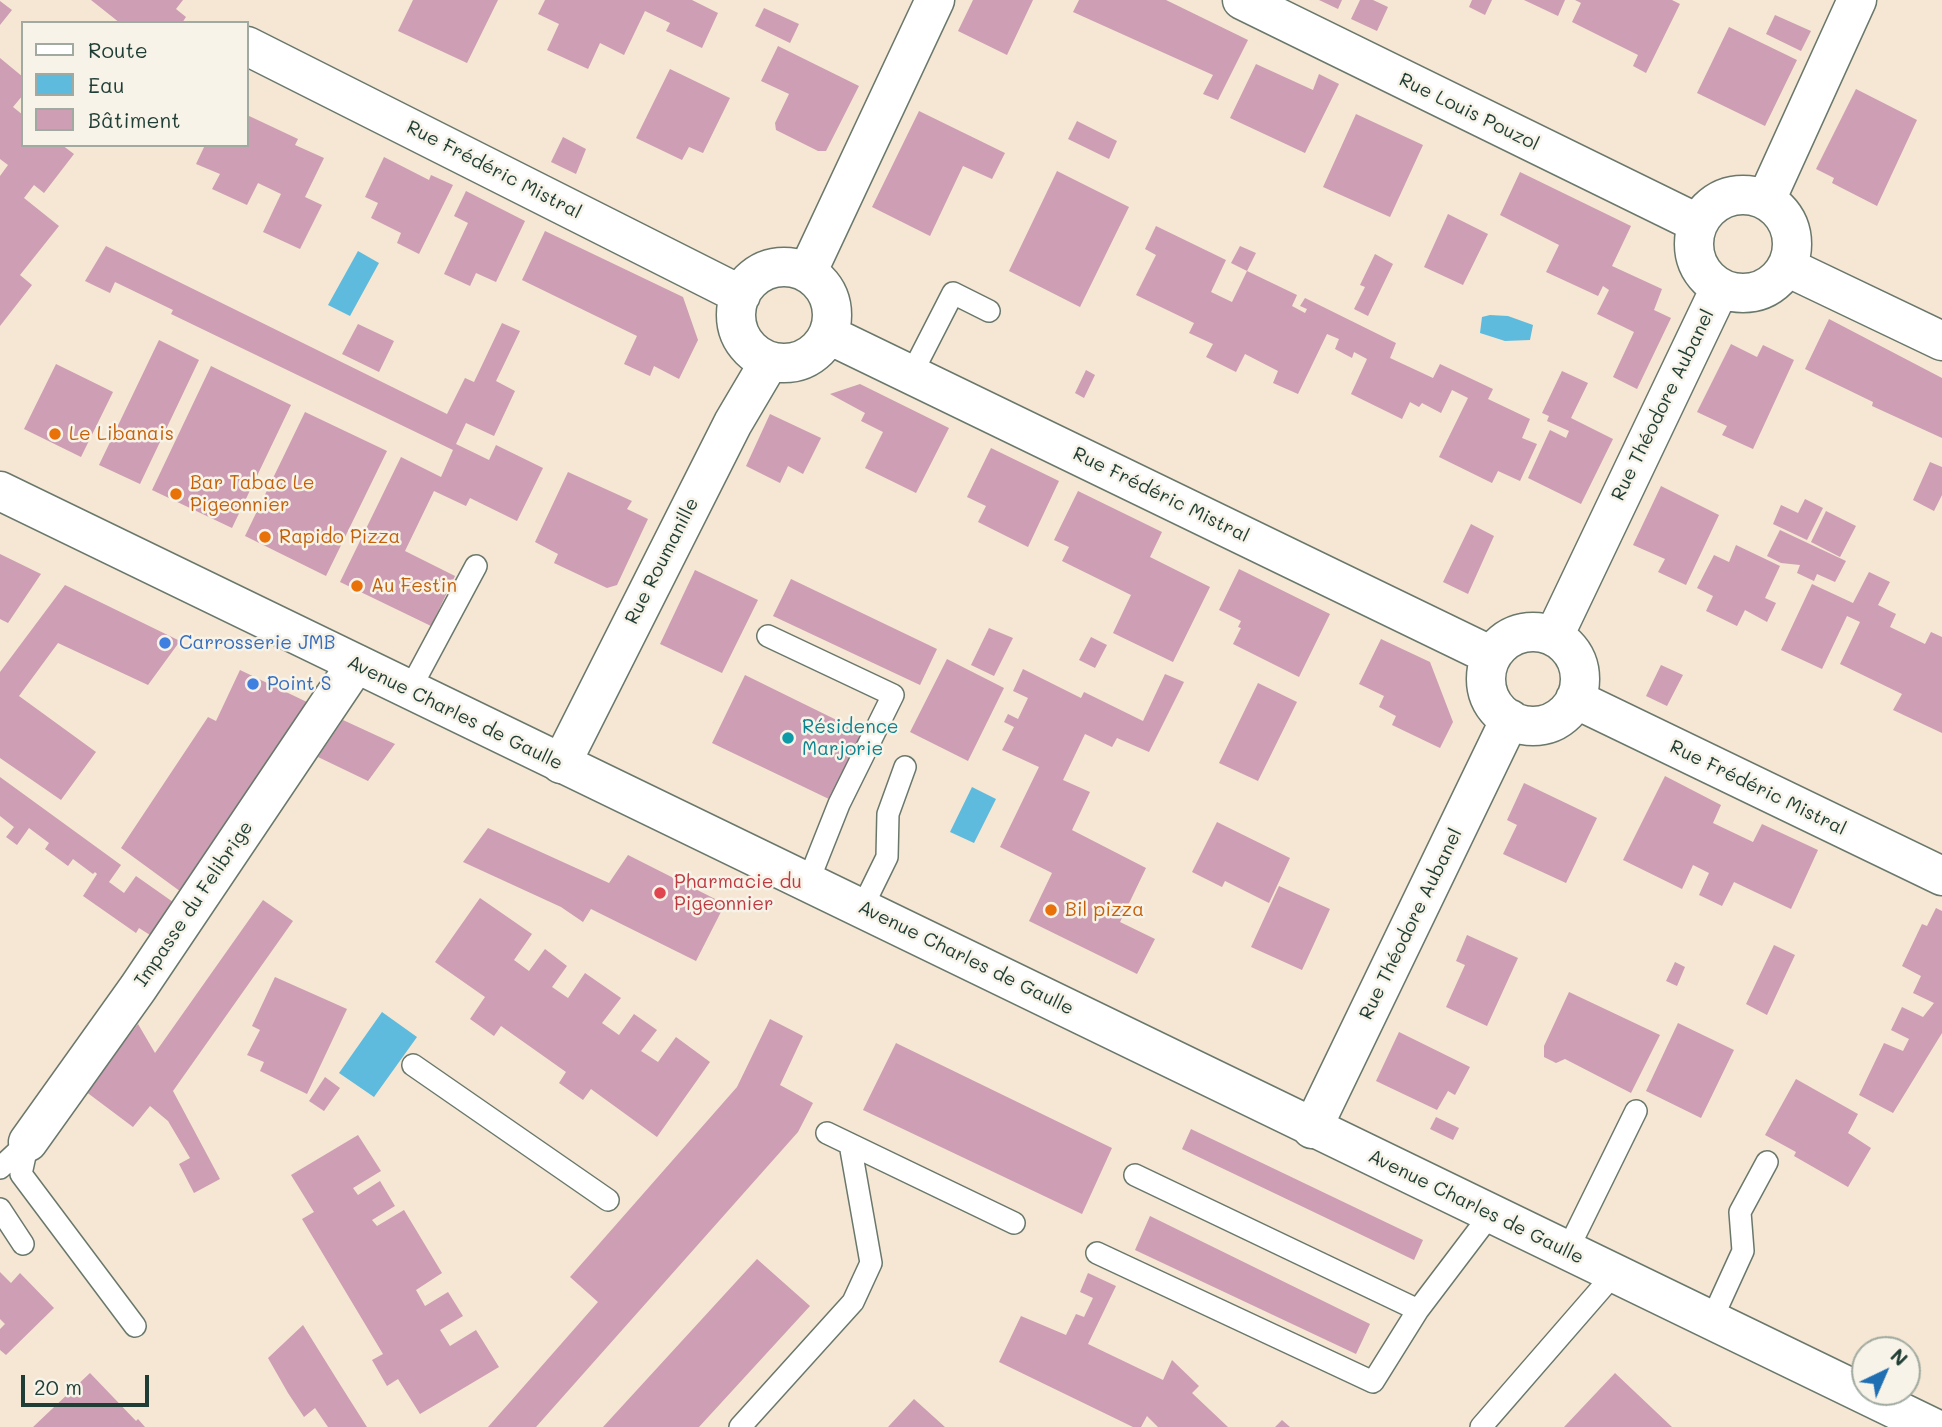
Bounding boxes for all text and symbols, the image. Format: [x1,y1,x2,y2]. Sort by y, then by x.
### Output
legend [21,21,248,147]
text: Route [88,36,148,63]
street label: Rue Louis Pouzol [1395,68,1543,156]
text: Eau [88,71,125,98]
text: Bâtiment [88,106,180,133]
street label: Rue Frédéric Mistral [403,116,585,224]
street label: Rue Théodore Aubanel [1607,306,1719,504]
place label: Le Libanais [69,423,174,445]
marker: Le Libanais [47,426,63,442]
street label: Rue Frédéric Mistral [1069,442,1253,548]
place label: Bar Tabac Le Pigeonnier [190,472,315,516]
marker: Bar Tabac Le Pigeonnier [168,486,184,502]
street label: Rue Roumanille [620,494,704,628]
place label: Rapido Pizza [279,526,400,548]
marker: Rapido Pizza [257,529,273,545]
place label: Au Festin [371,575,457,597]
marker: Au Festin [349,578,365,594]
place label: Carrosserie JMB [179,632,336,654]
marker: Carrosserie JMB [157,635,173,651]
street label: Avenue Charles de Gaulle [344,651,566,775]
place label: Point S [267,673,331,695]
marker: Point S [245,676,261,692]
place label: Résidence Marjorie [802,716,899,760]
marker: Résidence Marjorie [780,730,796,746]
street label: Rue Frédéric Mistral [1666,735,1850,841]
street label: Impasse du Felibrige [130,817,258,991]
street label: Rue Théodore Aubanel [1355,825,1467,1023]
place label: Pharmacie du Pigeonnier [674,871,802,915]
marker: Pharmacie du Pigeonnier [652,885,668,901]
street label: Avenue Charles de Gaulle [855,896,1077,1020]
place label: Bil pizza [1065,899,1144,921]
marker: Bil pizza [1043,902,1059,918]
street label: Avenue Charles de Gaulle [1365,1145,1587,1269]
north arrow [1851,1336,1921,1406]
text: N [1886,1343,1913,1371]
scale bar [24,1360,152,1404]
text: 20 m [34,1373,82,1400]

